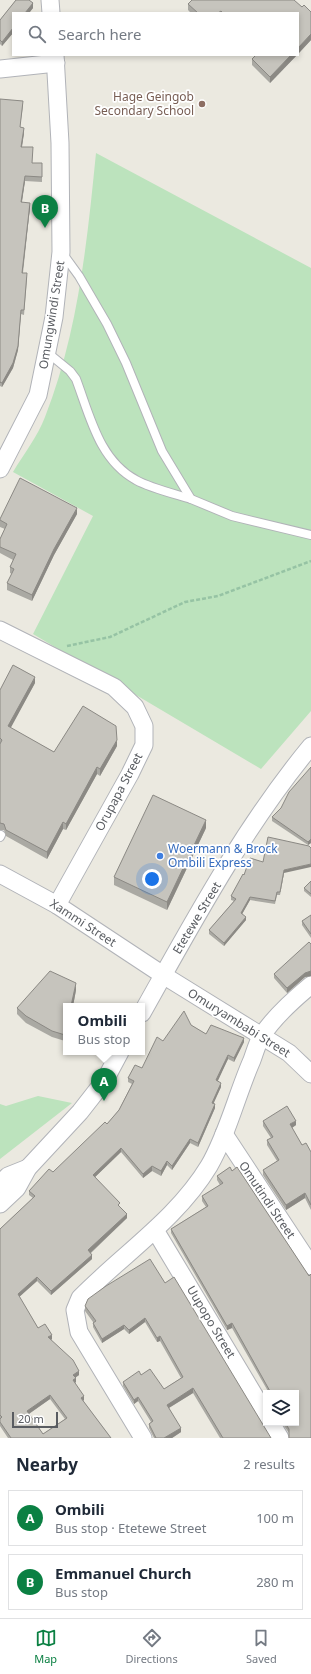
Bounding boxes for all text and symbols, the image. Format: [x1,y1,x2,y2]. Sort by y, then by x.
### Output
search box [12,12,299,56]
icon: search [26,23,48,45]
text: Search here [58,24,141,44]
place label: Hage Geingob Secondary School [95,88,194,119]
marker: Hage Geingob Secondary School [197,99,207,109]
pin: B [32,195,58,228]
street label: Omungwindi Street [35,259,69,371]
street label: Orupapa Street [91,749,147,834]
place label: Woermann & Brock Ombili Express [168,840,278,871]
marker: Woermann & Brock Ombili Express [155,851,165,861]
your location [142,869,162,889]
street label: Etetewe Street [168,878,225,957]
street label: Xammi Street [47,895,120,951]
street label: Omuryambabi Street [185,984,294,1061]
popup [63,1003,145,1055]
text: Ombili [78,1010,127,1030]
text: Bus stop [78,1030,130,1048]
pin: A [91,1068,117,1101]
street label: Omutindi Street [235,1158,300,1242]
street label: Uupopo Street [183,1282,240,1362]
map controls [263,1390,299,1426]
button: layers [263,1390,299,1426]
scale bar [12,1410,58,1429]
text: 20 m [18,1411,44,1426]
text: Nearby [16,1453,78,1476]
text: 2 results [243,1455,295,1473]
text: Ombili [55,1499,104,1519]
text: A [26,1509,35,1527]
text: 100 m [256,1509,294,1527]
text: Bus stop · Etetewe Street [55,1519,206,1537]
text: Emmanuel Church [55,1563,192,1583]
text: B [26,1573,34,1591]
text: 280 m [256,1573,294,1591]
text: Bus stop [55,1583,108,1601]
tab: Map [34,1627,57,1666]
tab: Directions [125,1627,178,1666]
tab: Saved [246,1627,277,1666]

